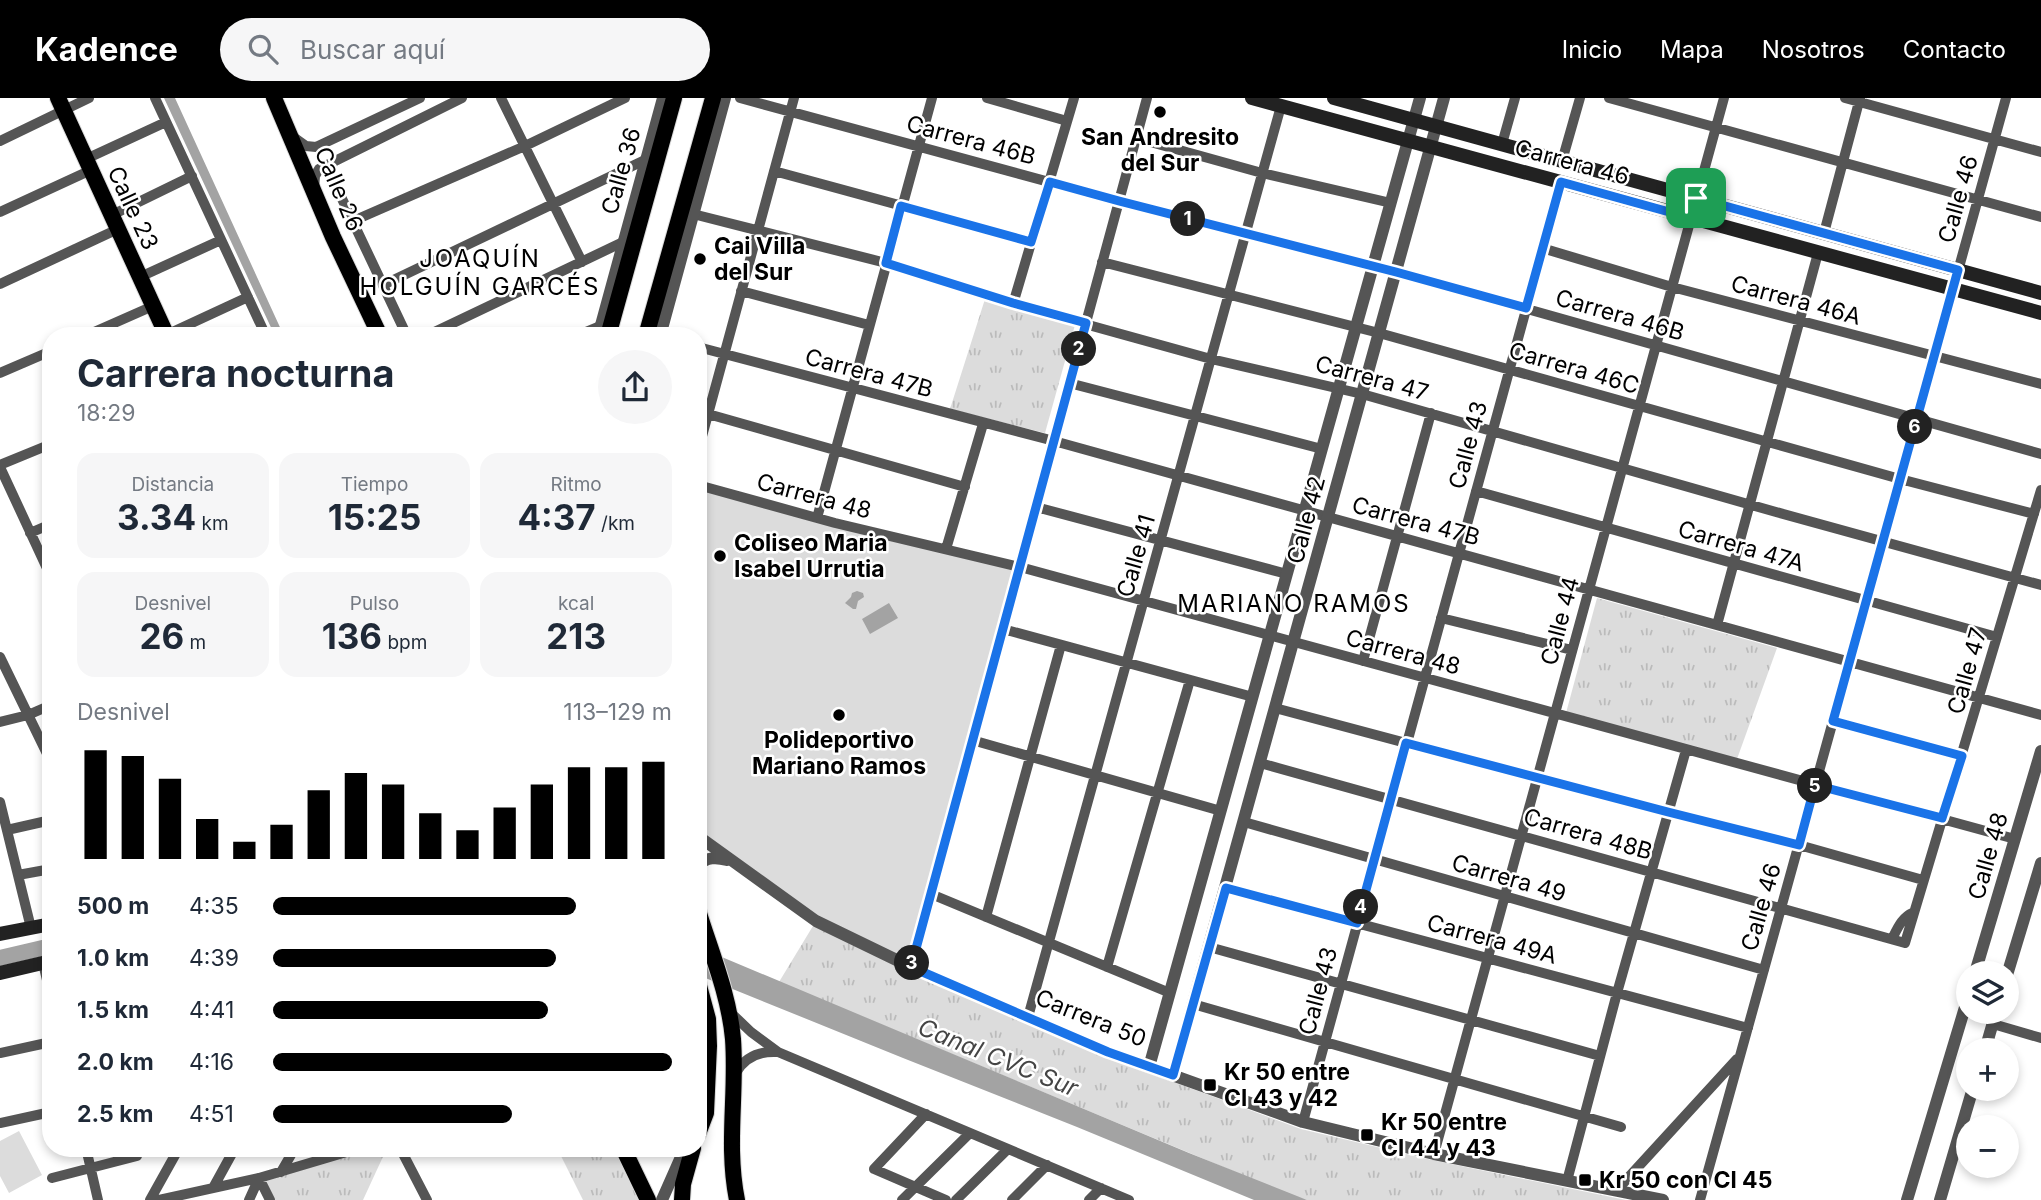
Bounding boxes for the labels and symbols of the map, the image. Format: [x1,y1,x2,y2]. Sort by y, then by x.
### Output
marker: San Andresito del Sur [1152,104,1168,120]
street label: Carrera 46B [903,109,1039,171]
place label: San Andresito del Sur [1081,123,1239,177]
street label: Calle 36 [595,124,647,218]
street label: Carrera 46 [1512,133,1632,191]
street label: Calle 26 [309,143,369,235]
street label: Calle 46 [1932,152,1984,246]
street label: Calle 23 [102,162,164,254]
pin [1666,168,1726,228]
pin: 1 [1170,202,1206,236]
place label: Cai Villa del Sur [714,232,805,286]
district label: JOAQUÍN HOLGUÍN GARCÉS [360,243,600,301]
marker: Cai Villa del Sur [692,251,708,267]
street label: Carrera 46A [1728,269,1864,331]
street label: Carrera 46B [1552,283,1688,347]
pin: 2 [1062,331,1096,366]
street label: Carrera 46C [1506,336,1642,400]
street label: Carrera 47B [802,342,936,404]
street label: Carrera 47 [1312,349,1432,407]
street label: Calle 43 [1443,398,1493,492]
pin: 6 [1898,410,1932,444]
street label: Carrera 48 [754,467,874,525]
street label: Calle 42 [1281,473,1331,567]
street label: Carrera 47B [1349,490,1483,552]
street label: Calle 41 [1111,512,1161,600]
street label: Carrera 47A [1675,515,1807,577]
place label: Coliseo Maria Isabel Urrutia [734,529,888,583]
marker: Coliseo Maria Isabel Urrutia [712,548,728,564]
street label: Calle 44 [1535,574,1585,668]
district label: MARIANO RAMOS [1177,589,1411,618]
street label: Carrera 48 [1343,623,1463,681]
street label: Calle 47 [1941,625,1993,717]
marker: Polideportivo Mariano Ramos [831,707,847,723]
place label: Polideportivo Mariano Ramos [752,726,926,780]
pin: 5 [1798,768,1832,804]
street label: Carrera 48B [1520,802,1656,866]
street label: Calle 48 [1962,809,2014,903]
street label: Carrera 49 [1449,848,1569,908]
street label: Calle 46 [1735,860,1787,954]
pin: 4 [1344,890,1378,924]
street label: Carrera 49A [1424,908,1560,970]
street label: Calle 43 [1293,944,1343,1038]
pin: 3 [894,946,930,980]
street label: Carrera 50 [1032,983,1150,1053]
water label: Canal CVC Sur [914,1012,1083,1103]
place label: Kr 50 entre Cl 43 y 42 [1224,1058,1350,1112]
marker: Kr 50 entre Cl 43 y 42 [1202,1077,1218,1093]
place label: Kr 50 entre Cl 44 y 43 [1381,1108,1507,1162]
marker: Kr 50 entre Cl 44 y 43 [1359,1127,1375,1143]
place label: Kr 50 con Cl 45 [1599,1166,1772,1194]
marker: Kr 50 con Cl 45 [1577,1172,1593,1188]

